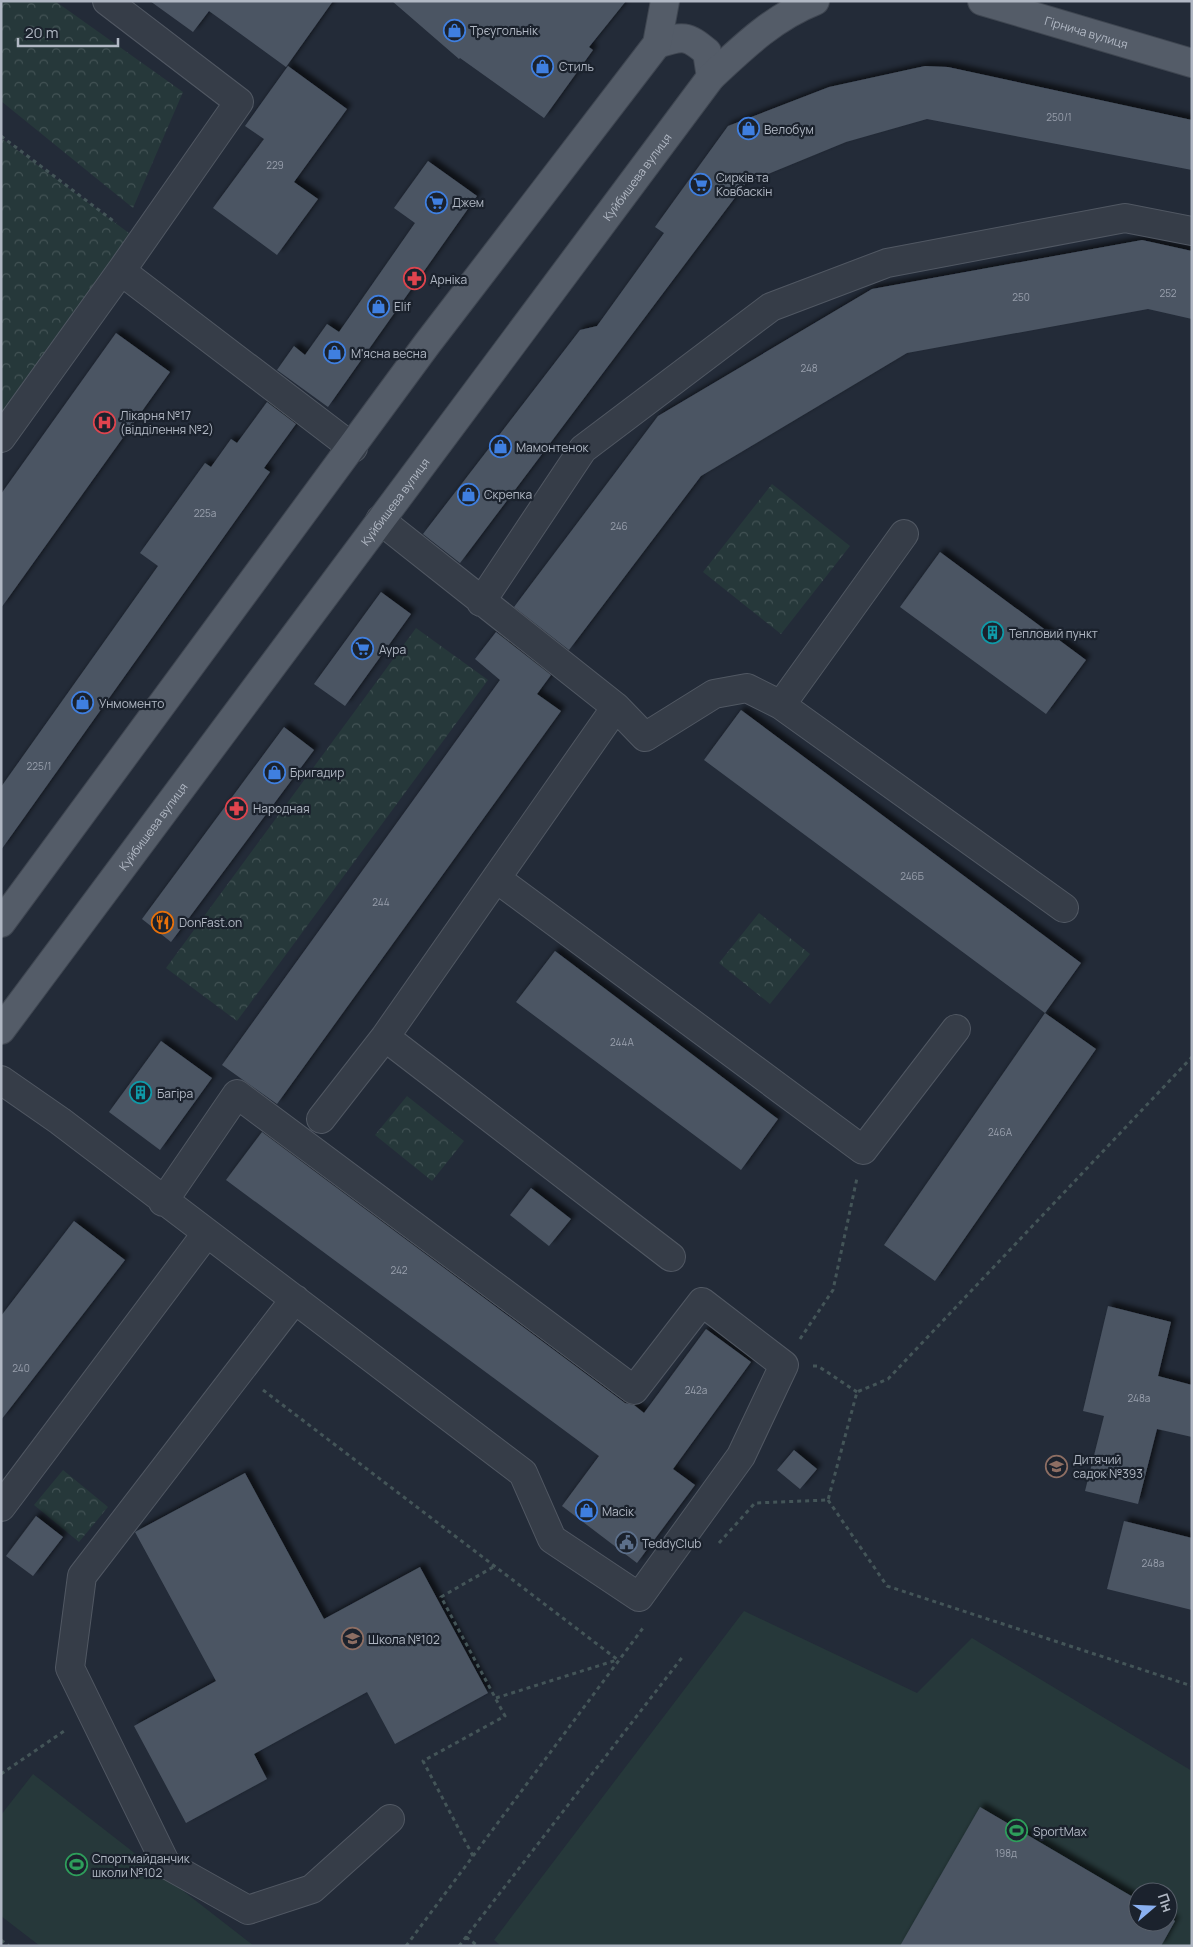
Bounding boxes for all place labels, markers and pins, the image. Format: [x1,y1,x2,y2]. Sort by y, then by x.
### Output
shop icon: Трєугольнік [442,18,466,42]
place label: Трєугольнік [470,22,539,39]
shop icon: Стиль [531,54,555,78]
place label: Стиль [559,58,594,75]
shop icon: Велобум [736,117,760,141]
place label: Велобум [764,121,814,138]
place label: Сирків та Ковбаскін [716,169,772,200]
supermarket icon: Сирків та Ковбаскін [688,172,712,196]
supermarket icon: Джем [424,190,448,214]
place label: Джем [452,194,484,211]
pharmacy icon: Арніка [402,267,426,291]
place label: Арніка [430,271,467,288]
shop icon: Elif [366,294,390,318]
place label: Elif [394,298,411,315]
shop icon: М'ясна весна [323,341,347,365]
place label: М'ясна весна [351,345,427,362]
place label: Лікарня №17 (відділення №2) [120,407,214,438]
hospital icon: Лікарня №17 (відділення №2) [92,410,116,434]
shop icon: Мамонтенок [488,435,512,459]
place label: Мамонтенок [516,439,590,456]
shop icon: Скрепка [456,482,480,506]
place label: Скрепка [484,486,532,503]
building icon: Тепловий пункт [981,621,1005,645]
place label: Тепловий пункт [1009,625,1098,642]
supermarket icon: Аура [351,637,375,661]
place label: Аура [379,641,406,658]
shop icon: Унмоменто [71,691,95,715]
place label: Унмоменто [99,695,164,712]
shop icon: Бригадир [262,760,286,784]
place label: Бригадир [290,764,344,781]
pharmacy icon: Народная [225,796,249,820]
place label: Народная [253,800,310,817]
restaurant icon: DonFast.on [151,910,175,934]
place label: DonFast.on [179,914,242,931]
building icon: Багіра [129,1081,153,1105]
place label: Багіра [157,1085,193,1102]
place label: Дитячий садок №393 [1073,1451,1143,1482]
school or university icon: Дитячий садок №393 [1045,1454,1069,1478]
shop icon: Масік [574,1499,598,1523]
place label: Масік [602,1503,635,1520]
public building icon: TeddyClub [614,1531,638,1555]
place label: TeddyClub [642,1535,701,1552]
school or university icon: Школа №102 [340,1627,364,1651]
place label: Школа №102 [368,1631,440,1648]
sports icon: SportMax [1005,1819,1029,1843]
place label: SportMax [1033,1823,1087,1840]
place label: Спортмайданчик школи №102 [92,1850,191,1881]
sports icon: Спортмайданчик школи №102 [64,1853,88,1877]

